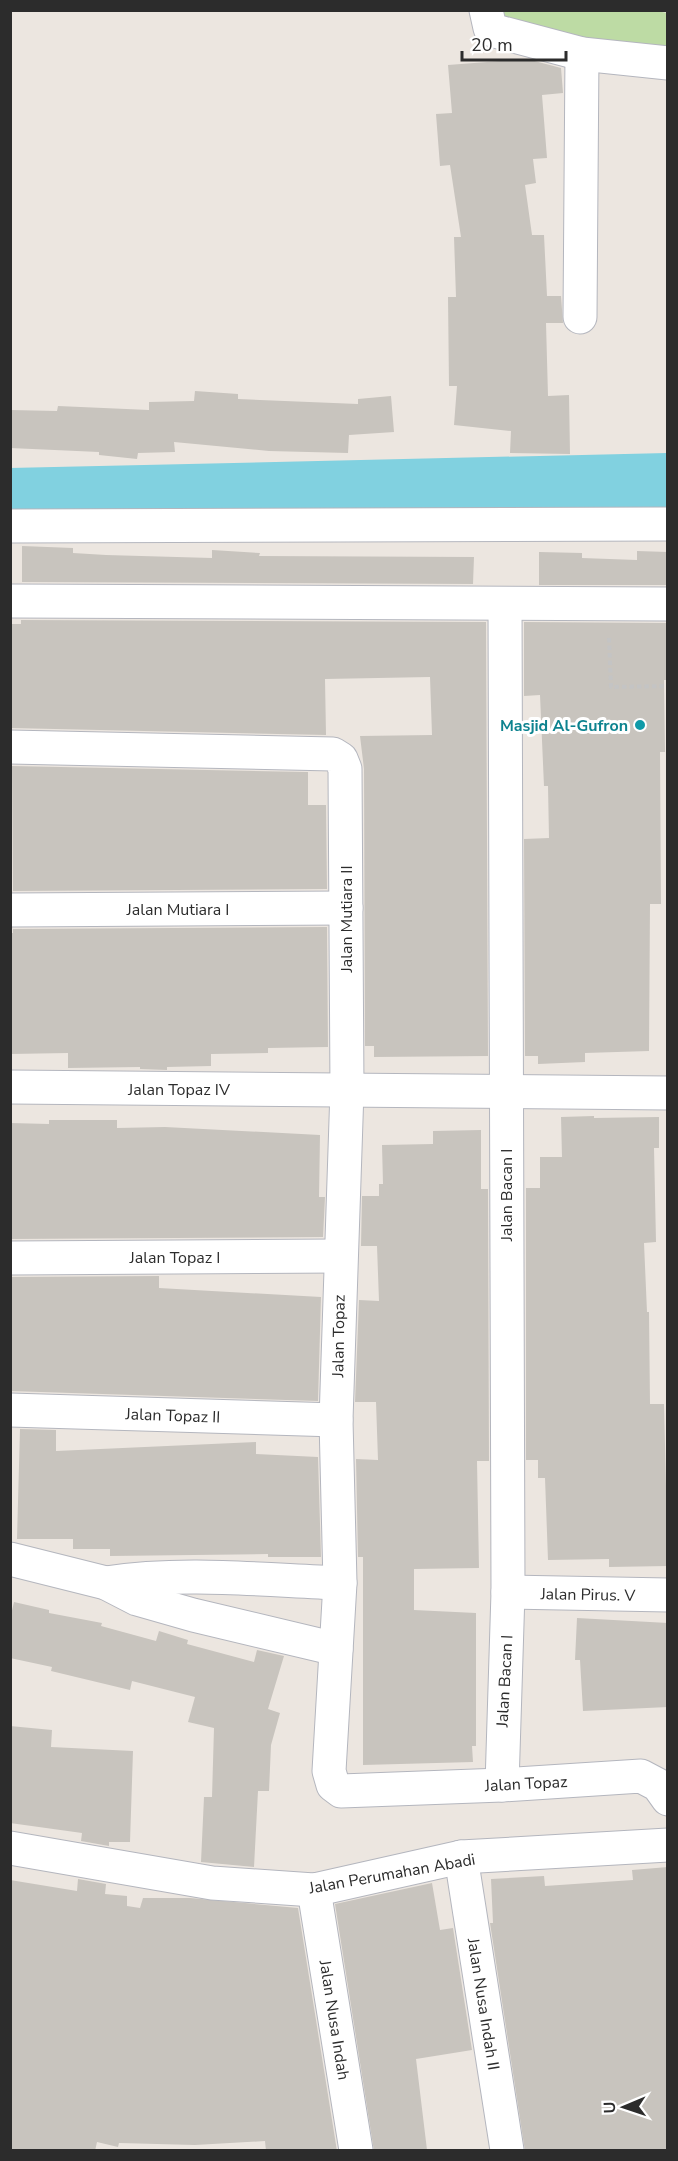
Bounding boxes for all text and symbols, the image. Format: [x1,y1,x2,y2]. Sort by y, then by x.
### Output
scale bar [462,24,566,62]
text: 20 m [471,33,513,57]
place label: Masjid Al-Gufron [500,715,628,737]
marker: Masjid Al-Gufron [633,718,647,732]
street label: Jalan Mutiara II [336,866,358,973]
street label: Jalan Mutiara I [126,899,229,921]
street label: Jalan Topaz IV [127,1079,231,1101]
street label: Jalan Bacan I [496,1149,518,1242]
street label: Jalan Topaz I [129,1247,220,1269]
street label: Jalan Topaz [327,1295,351,1379]
street label: Jalan Topaz II [124,1403,221,1429]
street label: Jalan Pirus. V [539,1583,637,1607]
street label: Jalan Bacan I [492,1634,518,1729]
street label: Jalan Topaz [483,1771,568,1797]
street label: Jalan Perumahan Abadi [306,1849,477,1900]
street label: Jalan Nusa Indah II [462,1935,504,2072]
street label: Jalan Nusa Indah [314,1958,354,2082]
north arrow [594,2077,654,2137]
text: U [599,2101,621,2114]

